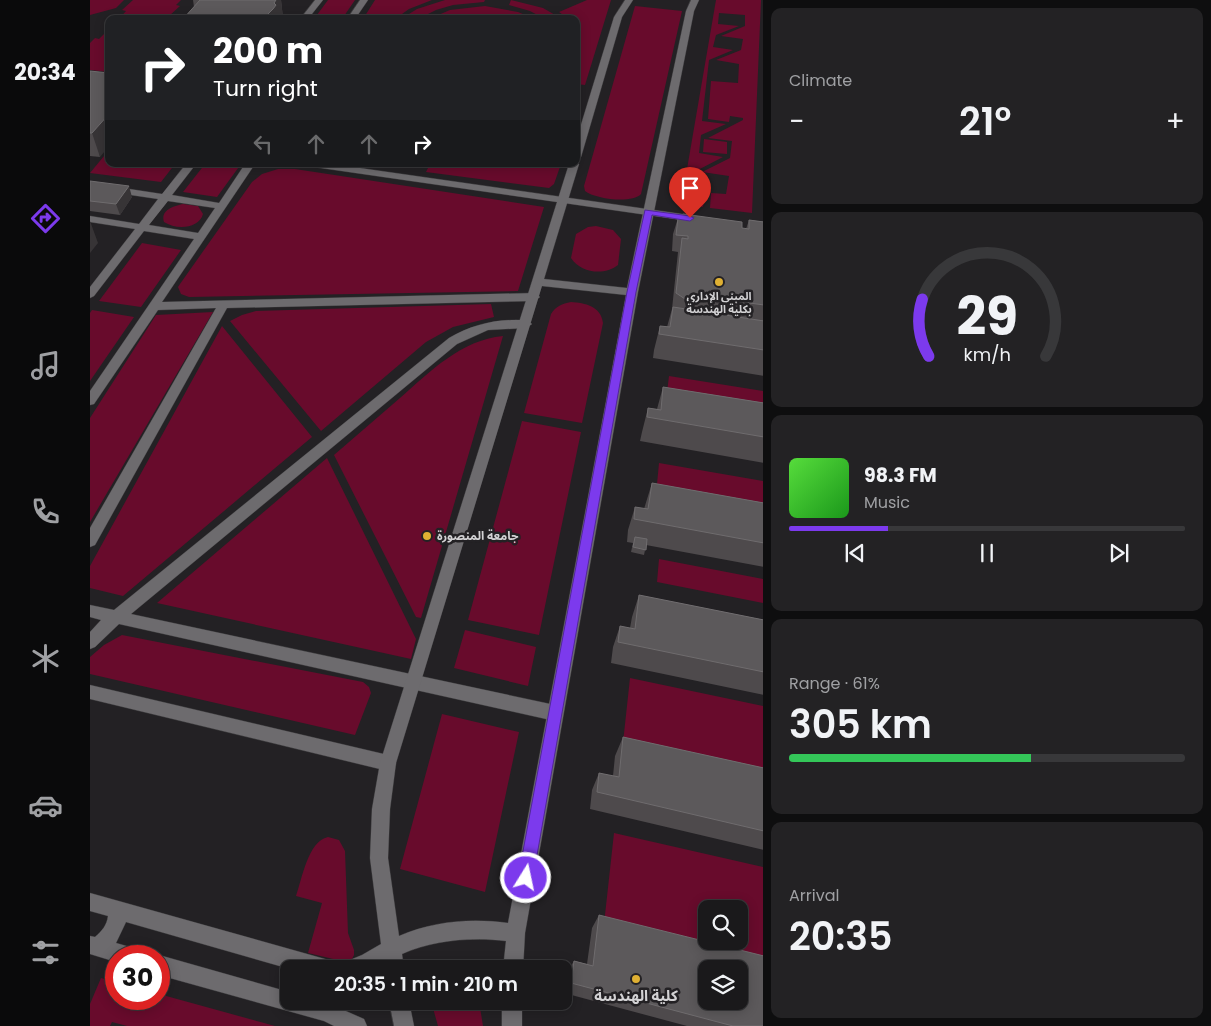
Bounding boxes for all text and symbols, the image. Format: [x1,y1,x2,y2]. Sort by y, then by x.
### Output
text: 200 m [213,26,323,75]
icon: right [130,35,195,100]
text: 20:34 [14,57,76,88]
text: Climate [789,69,852,92]
text: Turn right [213,73,318,104]
text: 21° [959,95,1011,148]
text: − [789,102,804,141]
text: + [1166,102,1185,141]
icon: left [249,130,277,158]
icon: ahead [302,130,330,158]
icon: ahead [355,130,383,158]
icon: right [408,130,436,158]
pin [669,167,711,218]
icon: arrive [676,174,704,202]
icon: directions [28,201,63,236]
marker: المبنى الإداري بكلية الهندسة [713,276,725,288]
text: 29 [956,280,1018,353]
place label: المبنى الإداري بكلية الهندسة [686,288,752,317]
text: km/h [963,342,1011,367]
icon: music [28,348,63,383]
text: 98.3 FM [864,462,937,489]
text: Music [864,491,910,514]
icon: phone [28,494,63,529]
place label: جامعة المنصورة [437,527,519,544]
marker: جامعة المنصورة [421,530,433,542]
icon: previous [841,539,869,567]
icon: pause [973,539,1001,567]
icon: next [1105,539,1133,567]
icon: climate [28,641,63,676]
text: Range · 61% [789,672,880,695]
text: 305 km [789,698,932,751]
icon: car [28,788,63,823]
position arrow [499,851,551,903]
text: Arrival [789,884,839,907]
map controls [698,900,748,1010]
button: search [698,900,748,950]
text: 20:35 [789,910,893,963]
icon: filters [28,935,63,970]
speed limit sign: 30 [105,945,170,1010]
button: layers [698,960,748,1010]
text: 20:35 · 1 min · 210 m [334,971,518,998]
marker: كلية الهندسة [630,973,642,985]
place label: كلية الهندسة [594,985,678,1006]

